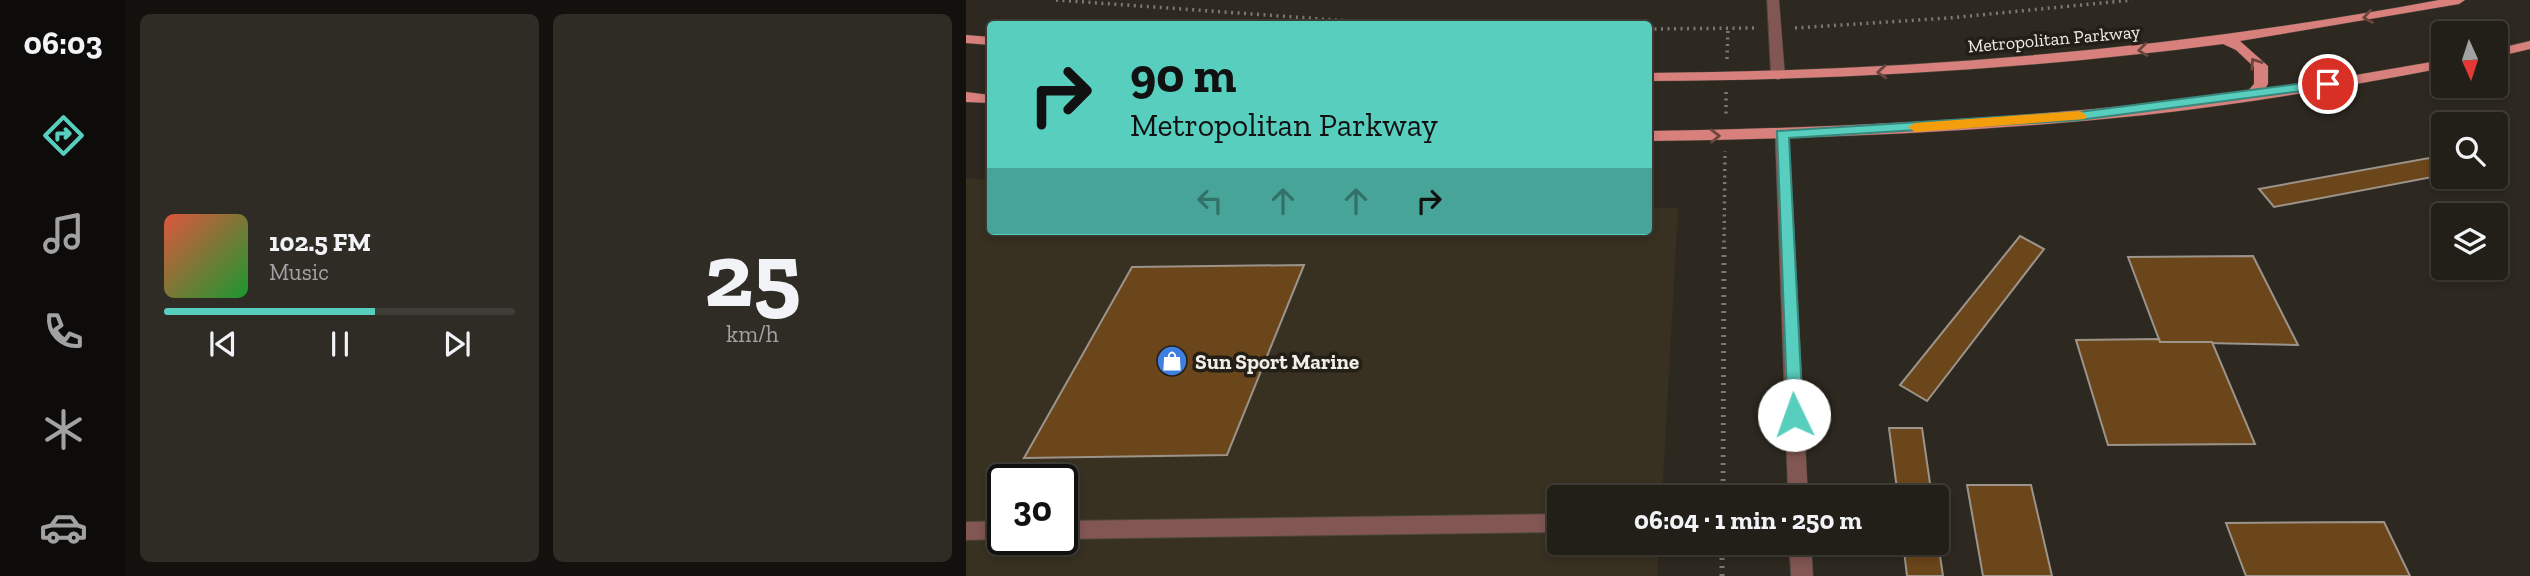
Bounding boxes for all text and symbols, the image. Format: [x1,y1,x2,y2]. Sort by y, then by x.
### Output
one-way arrow [2362,9,2374,24]
street label: Metropolitan Parkway [1967,20,2142,58]
north arrow [2431,21,2508,98]
map controls [2431,21,2508,280]
text: 06:03 [23,24,103,62]
one-way arrow [2137,43,2149,58]
text: 90 m [1130,46,1237,105]
icon: right [1015,49,1106,140]
pin [2298,54,2358,114]
one-way arrow [2251,58,2264,71]
one-way arrow [1876,64,1887,79]
icon: arrive [2309,65,2347,103]
text: Metropolitan Parkway [1130,106,1438,144]
icon: directions [39,111,88,160]
button: search [2431,112,2508,189]
one-way arrow [1710,128,1721,143]
icon: left [1191,182,1229,220]
icon: ahead [1264,182,1302,220]
icon: ahead [1337,182,1375,220]
icon: right [1410,182,1448,220]
button: layers [2431,203,2508,280]
icon: music [39,209,88,258]
text: 25 [704,220,801,329]
text: 102.5 FM [269,226,371,258]
text: Music [269,258,329,286]
icon: phone [39,307,88,356]
text: km/h [726,320,779,348]
icon: previous [204,325,242,363]
icon: pause [321,325,359,363]
icon: next [438,325,476,363]
shop icon: Sun Sport Marine [1155,344,1189,378]
place label: Sun Sport Marine [1195,349,1359,374]
position arrow [1757,378,1831,452]
icon: climate [39,405,88,454]
speed limit sign: 30 [987,464,1078,555]
icon: car [39,503,88,552]
text: 06:04 · 1 min · 250 m [1634,504,1862,536]

